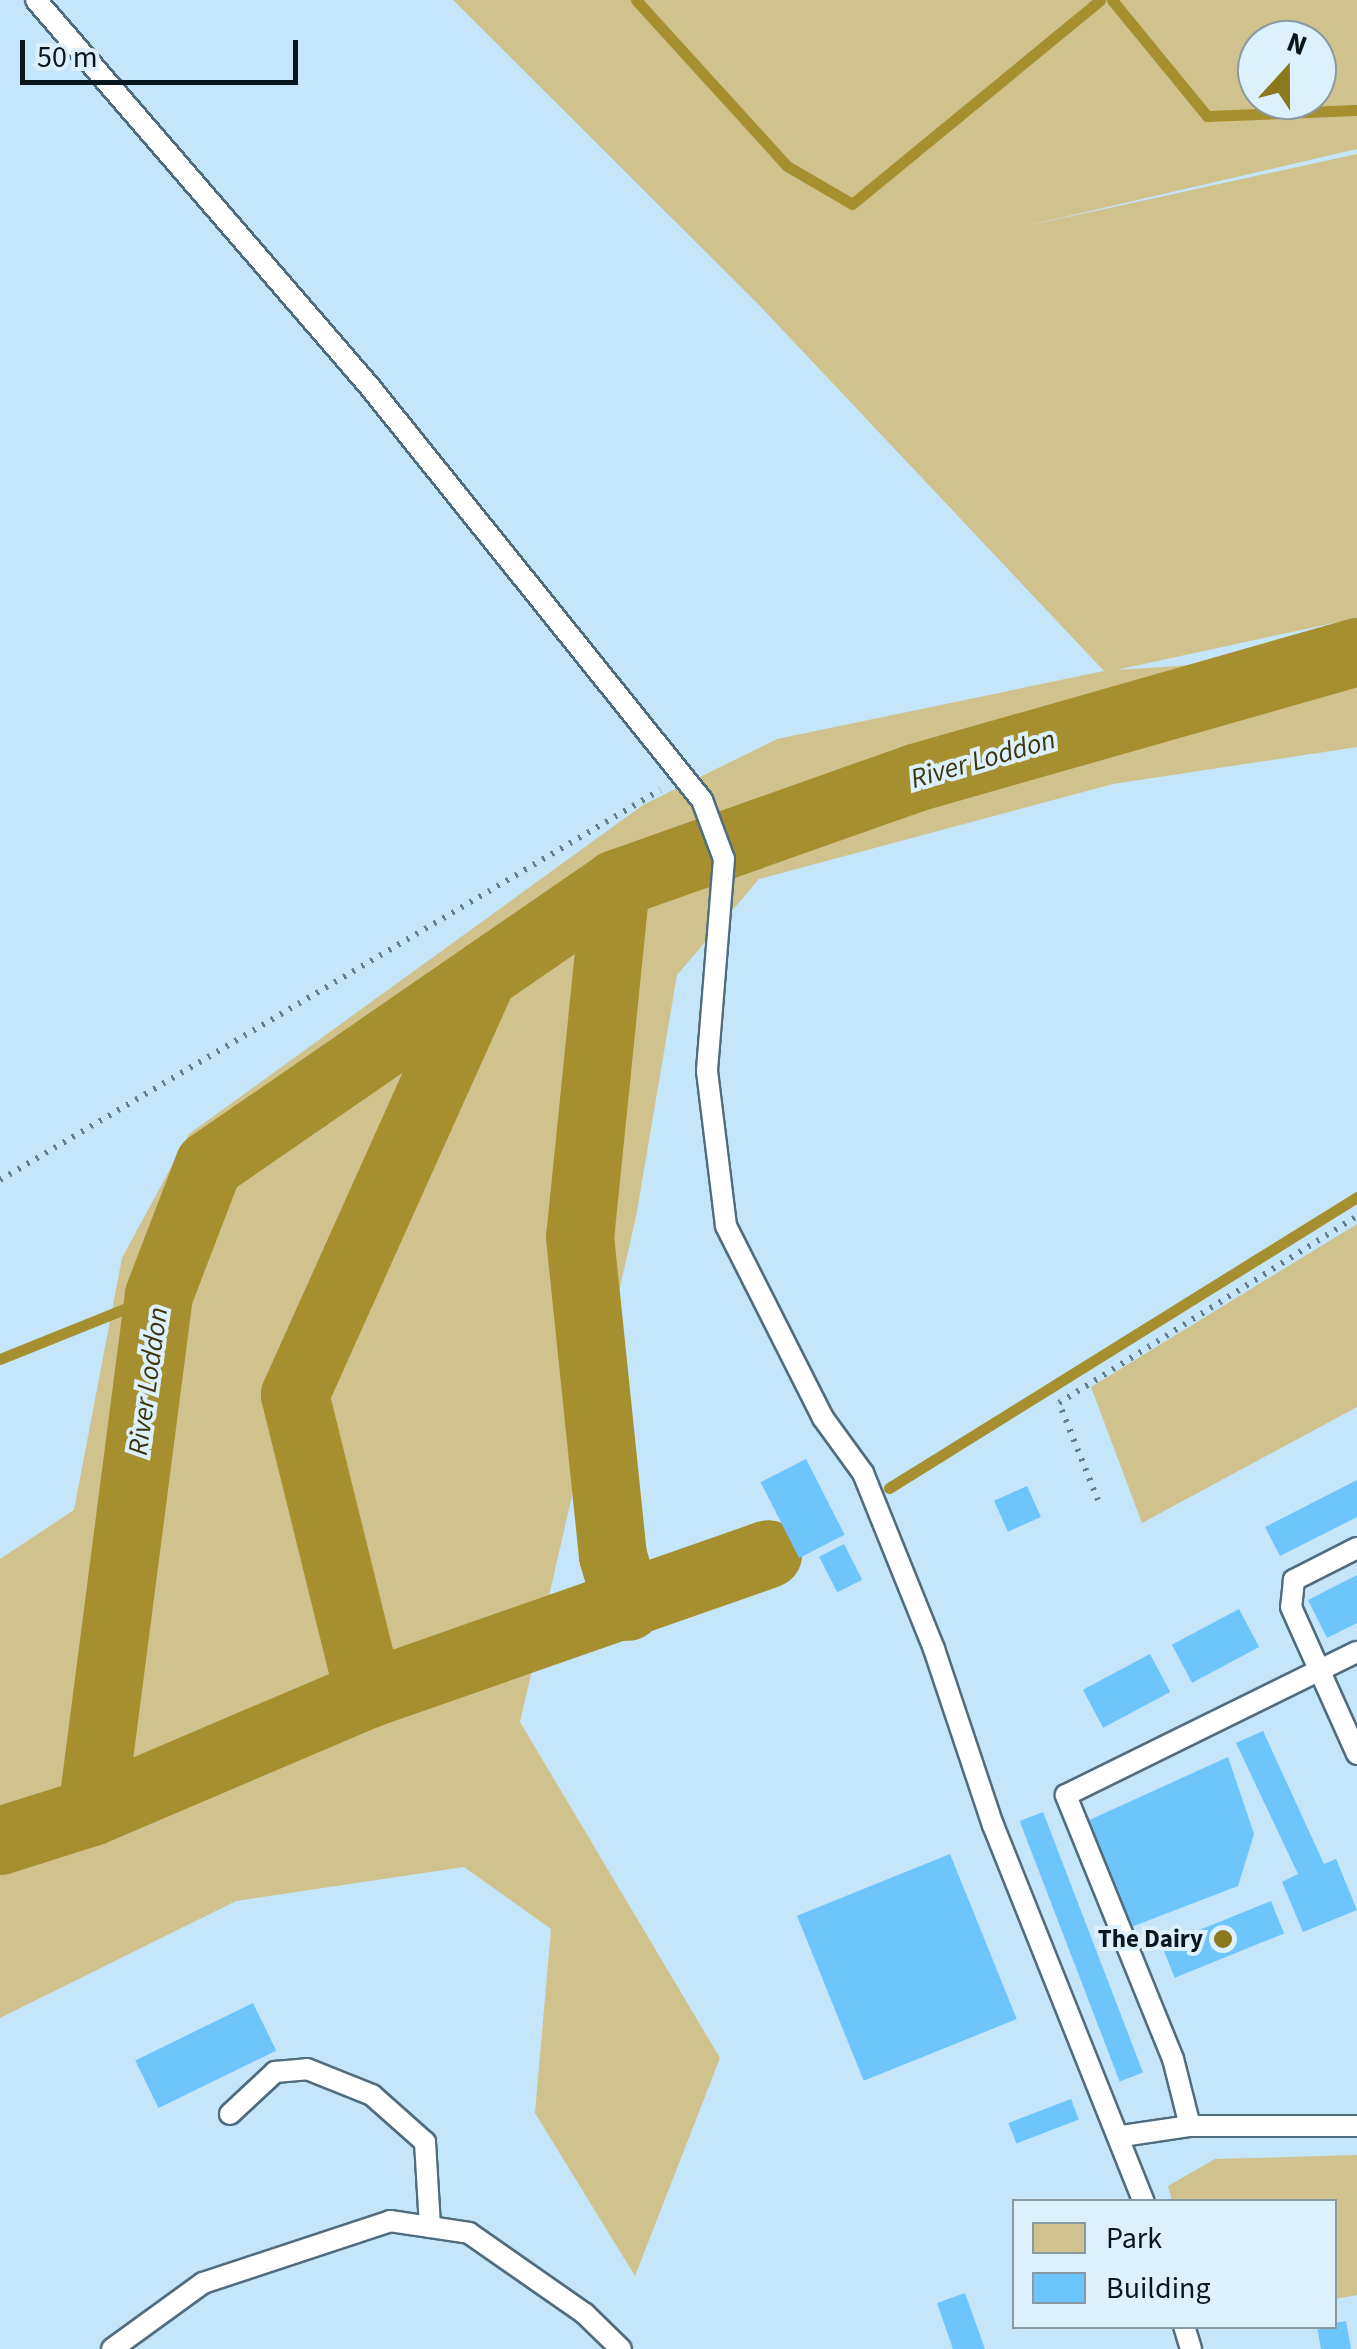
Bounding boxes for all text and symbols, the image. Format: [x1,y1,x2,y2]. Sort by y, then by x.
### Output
scale bar [25,20,302,82]
north arrow [1237,20,1337,120]
text: N [1281,22,1313,66]
text: 50 m [37,36,98,79]
water label: River Loddon [907,722,1059,796]
water label: River Loddon [121,1305,175,1457]
place label: The Dairy [1098,1924,1203,1954]
marker: The Dairy [1212,1928,1234,1950]
legend [1012,2199,1337,2329]
text: Park [1106,2217,1162,2260]
text: Building [1106,2267,1211,2310]

